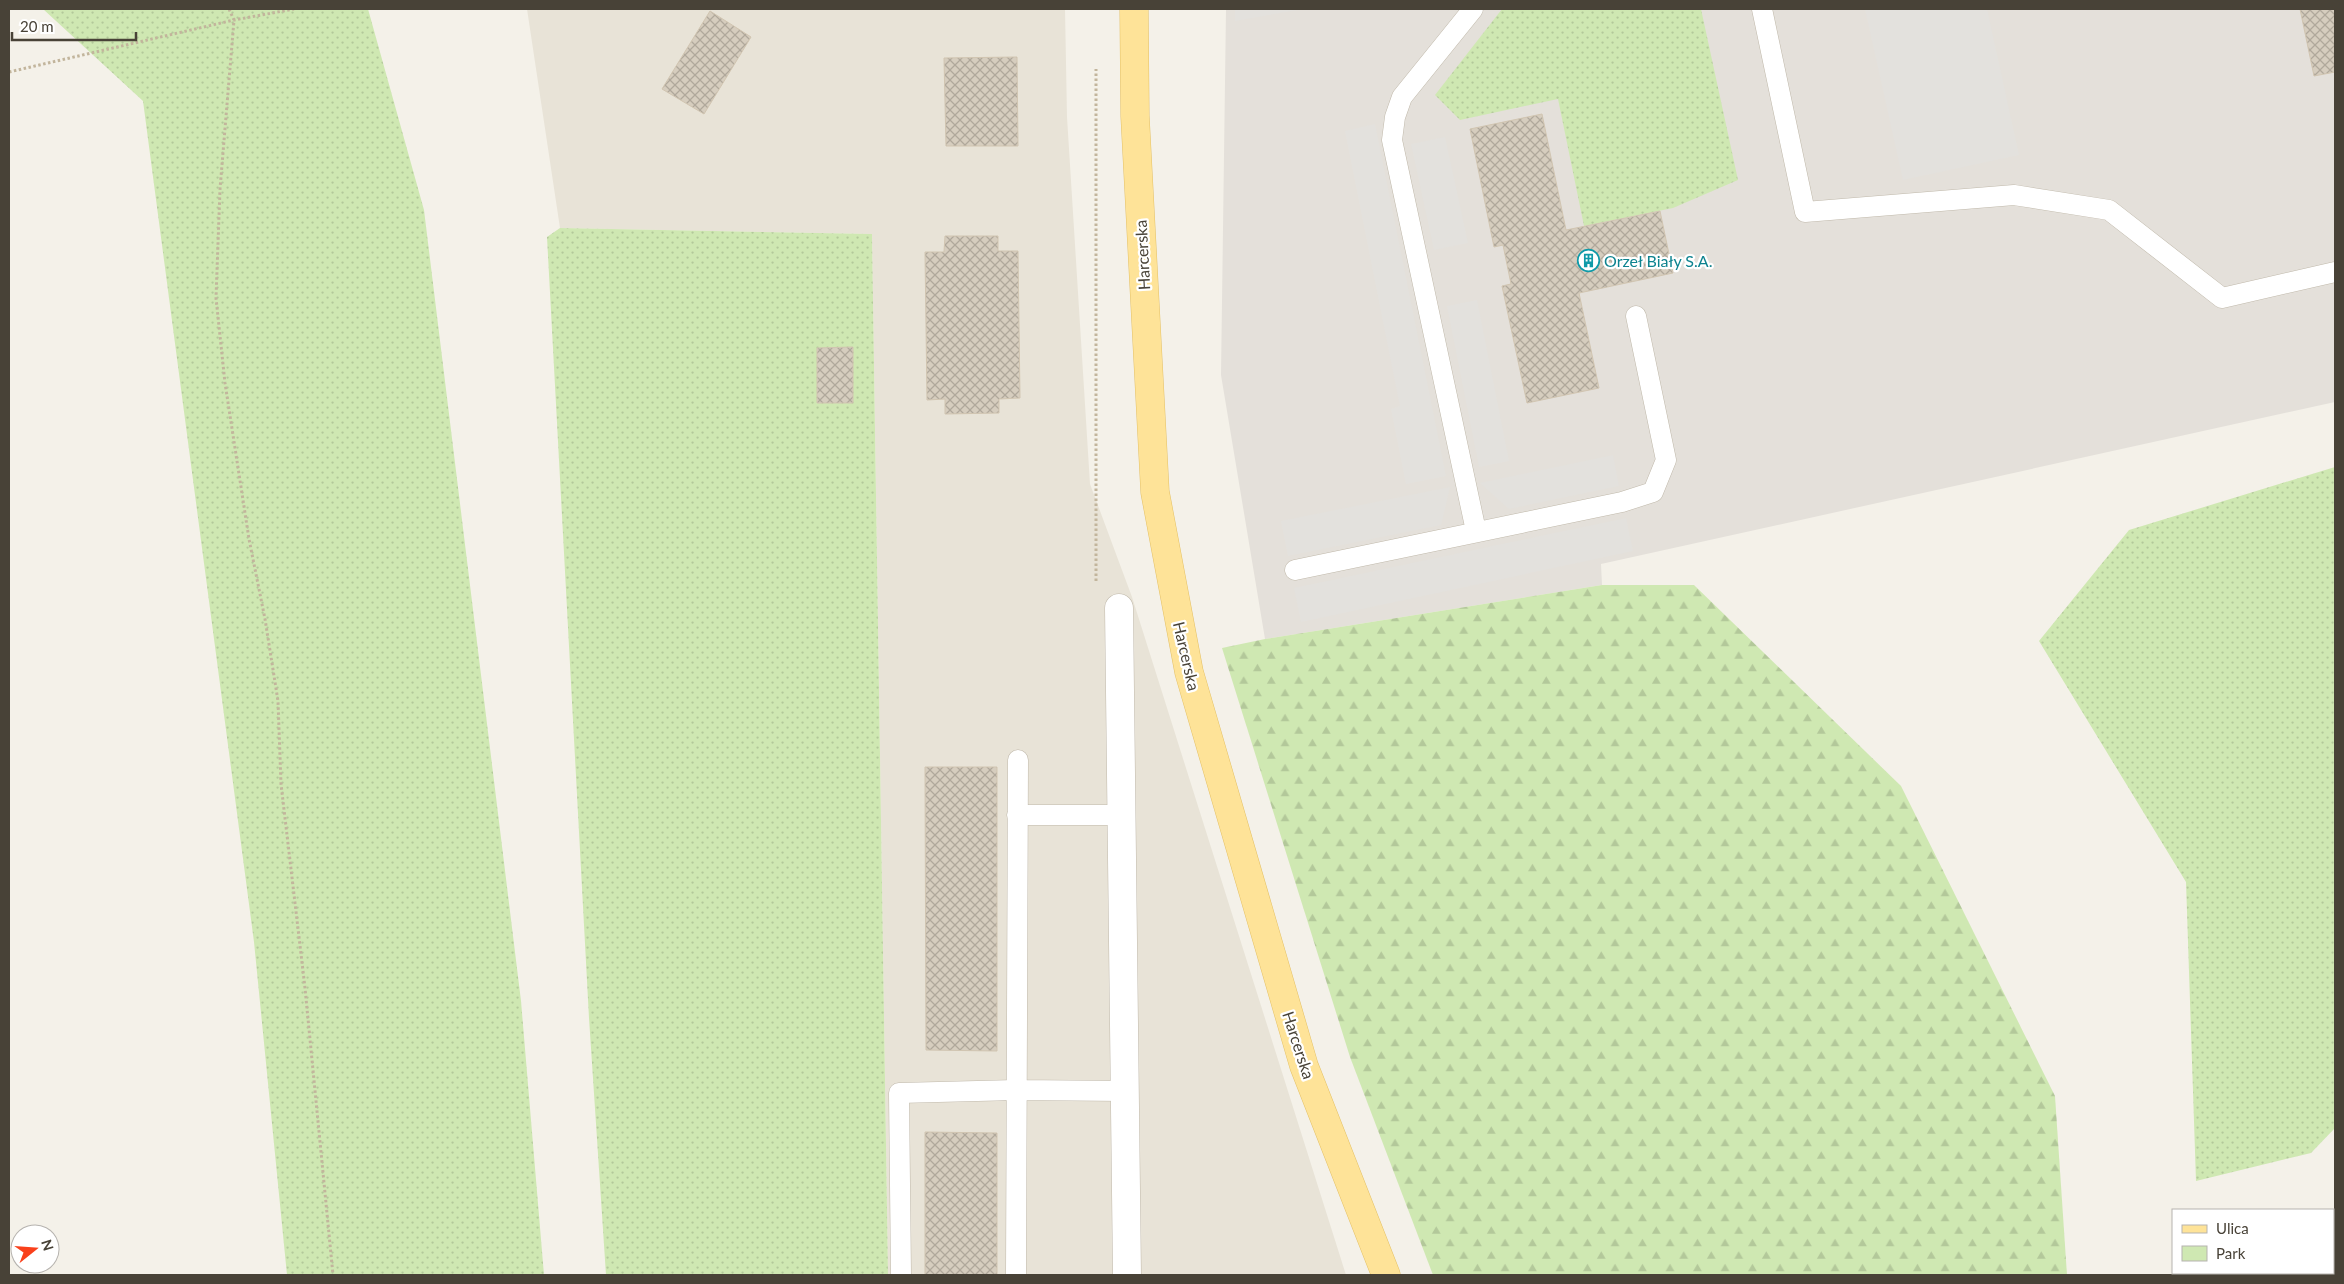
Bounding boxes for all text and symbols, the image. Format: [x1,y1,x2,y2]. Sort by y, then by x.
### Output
scale bar [12,10,136,42]
text: 20 m [20,17,54,35]
street label: Harcerska [1131,219,1153,291]
building icon: Orzeł Biały S.A. [1576,248,1600,272]
place label: Orzeł Biały S.A. [1604,251,1712,270]
street label: Harcerska [1170,620,1204,692]
street label: Harcerska [1279,1009,1319,1081]
legend [2172,1209,2334,1274]
text: Ulica [2216,1219,2249,1237]
north arrow [10,1224,60,1274]
text: N [38,1237,58,1253]
text: Park [2216,1244,2246,1262]

